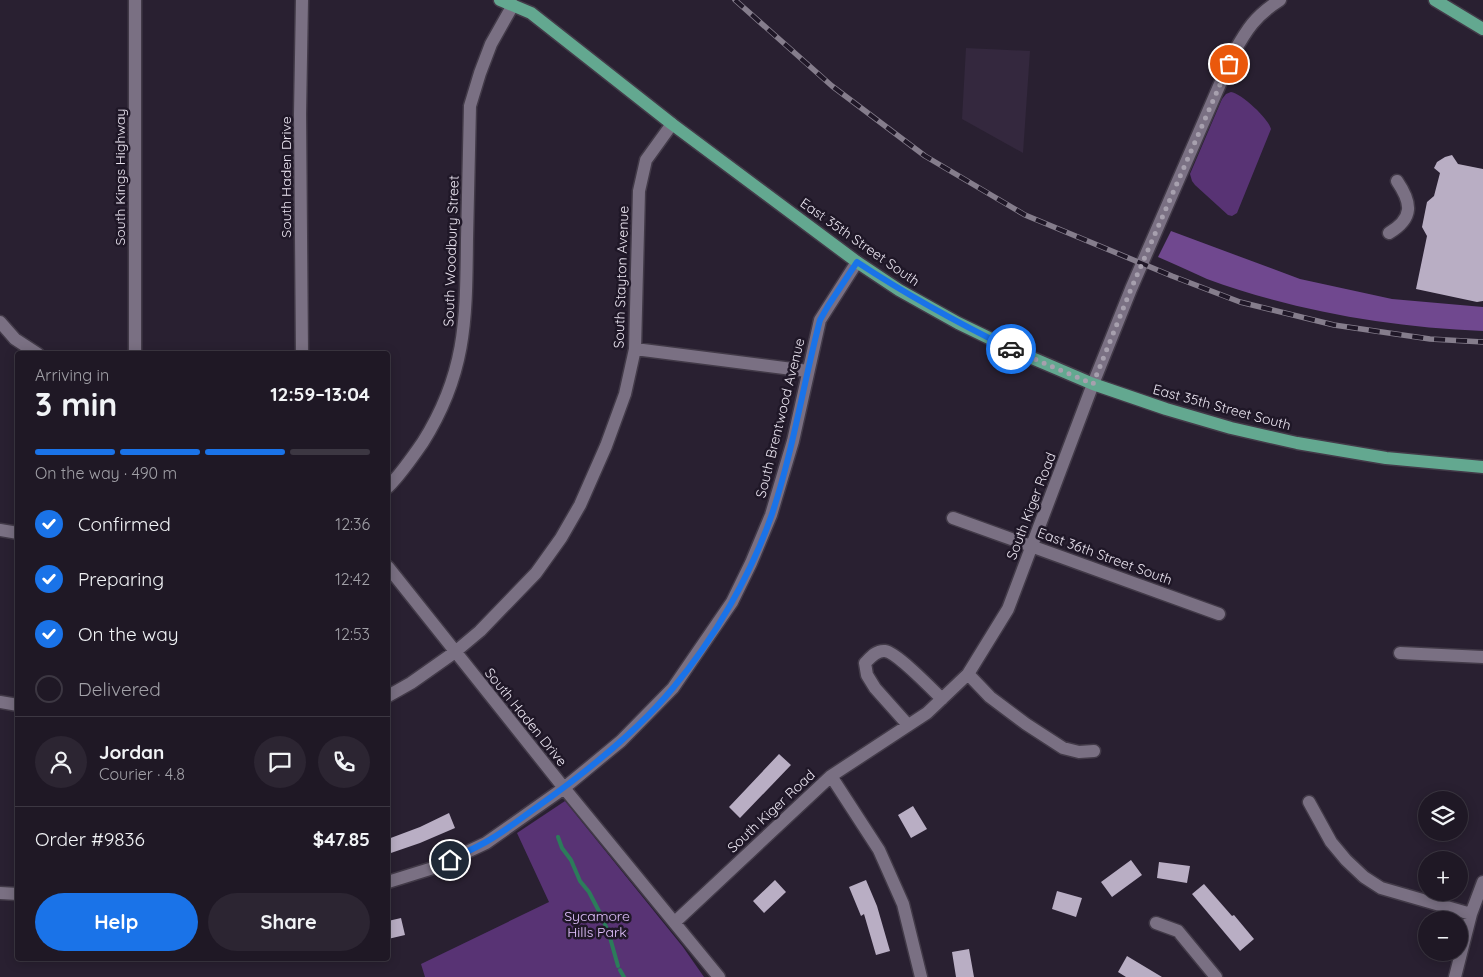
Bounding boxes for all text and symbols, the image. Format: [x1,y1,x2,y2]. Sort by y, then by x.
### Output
pin [1208,43,1250,85]
icon: bag [1215,50,1243,78]
street label: South Kings Highway [111,108,129,246]
street label: South Haden Drive [277,116,295,238]
street label: South Woodbury Street [439,175,463,327]
street label: East 35th Street South [797,194,923,290]
street label: South Stayton Avenue [610,205,632,349]
courier [986,324,1036,374]
icon: car [997,335,1025,363]
street label: South Brentwood Avenue [751,336,809,500]
text: Arriving in [35,365,109,385]
street label: East 35th Street South [1151,380,1293,434]
text: 12:59–13:04 [270,382,370,406]
text: 3 min [35,384,117,424]
street label: South Kiger Road [1002,450,1060,562]
text: On the way · 490 m [35,463,177,483]
icon: check [35,510,63,538]
text: Confirmed [78,512,171,536]
text: 12:36 [335,514,370,534]
street label: East 36th Street South [1035,523,1175,589]
icon: check [35,565,63,593]
text: Preparing [78,567,164,591]
text: 12:42 [335,569,370,589]
icon: check [35,620,63,648]
text: On the way [78,622,179,646]
text: 12:53 [335,624,370,644]
street label: South Haden Drive [481,664,571,770]
text: Delivered [78,677,161,701]
button: person [35,736,87,788]
button: chat [254,736,306,788]
button: phone [318,736,370,788]
text: Jordan [99,740,164,764]
text: Courier · 4.8 [99,764,185,784]
street label: South Kiger Road [723,766,819,856]
map controls [1418,791,1468,961]
button: layers [1418,791,1468,841]
text: Order #9836 [35,827,145,851]
text: $47.85 [313,827,370,851]
pin [429,839,471,881]
icon: home [436,846,464,874]
button: + [1418,851,1468,901]
button: Help [35,893,198,951]
button: Share [208,893,370,951]
park label: Sycamore Hills Park [564,907,630,941]
button: − [1418,911,1468,961]

